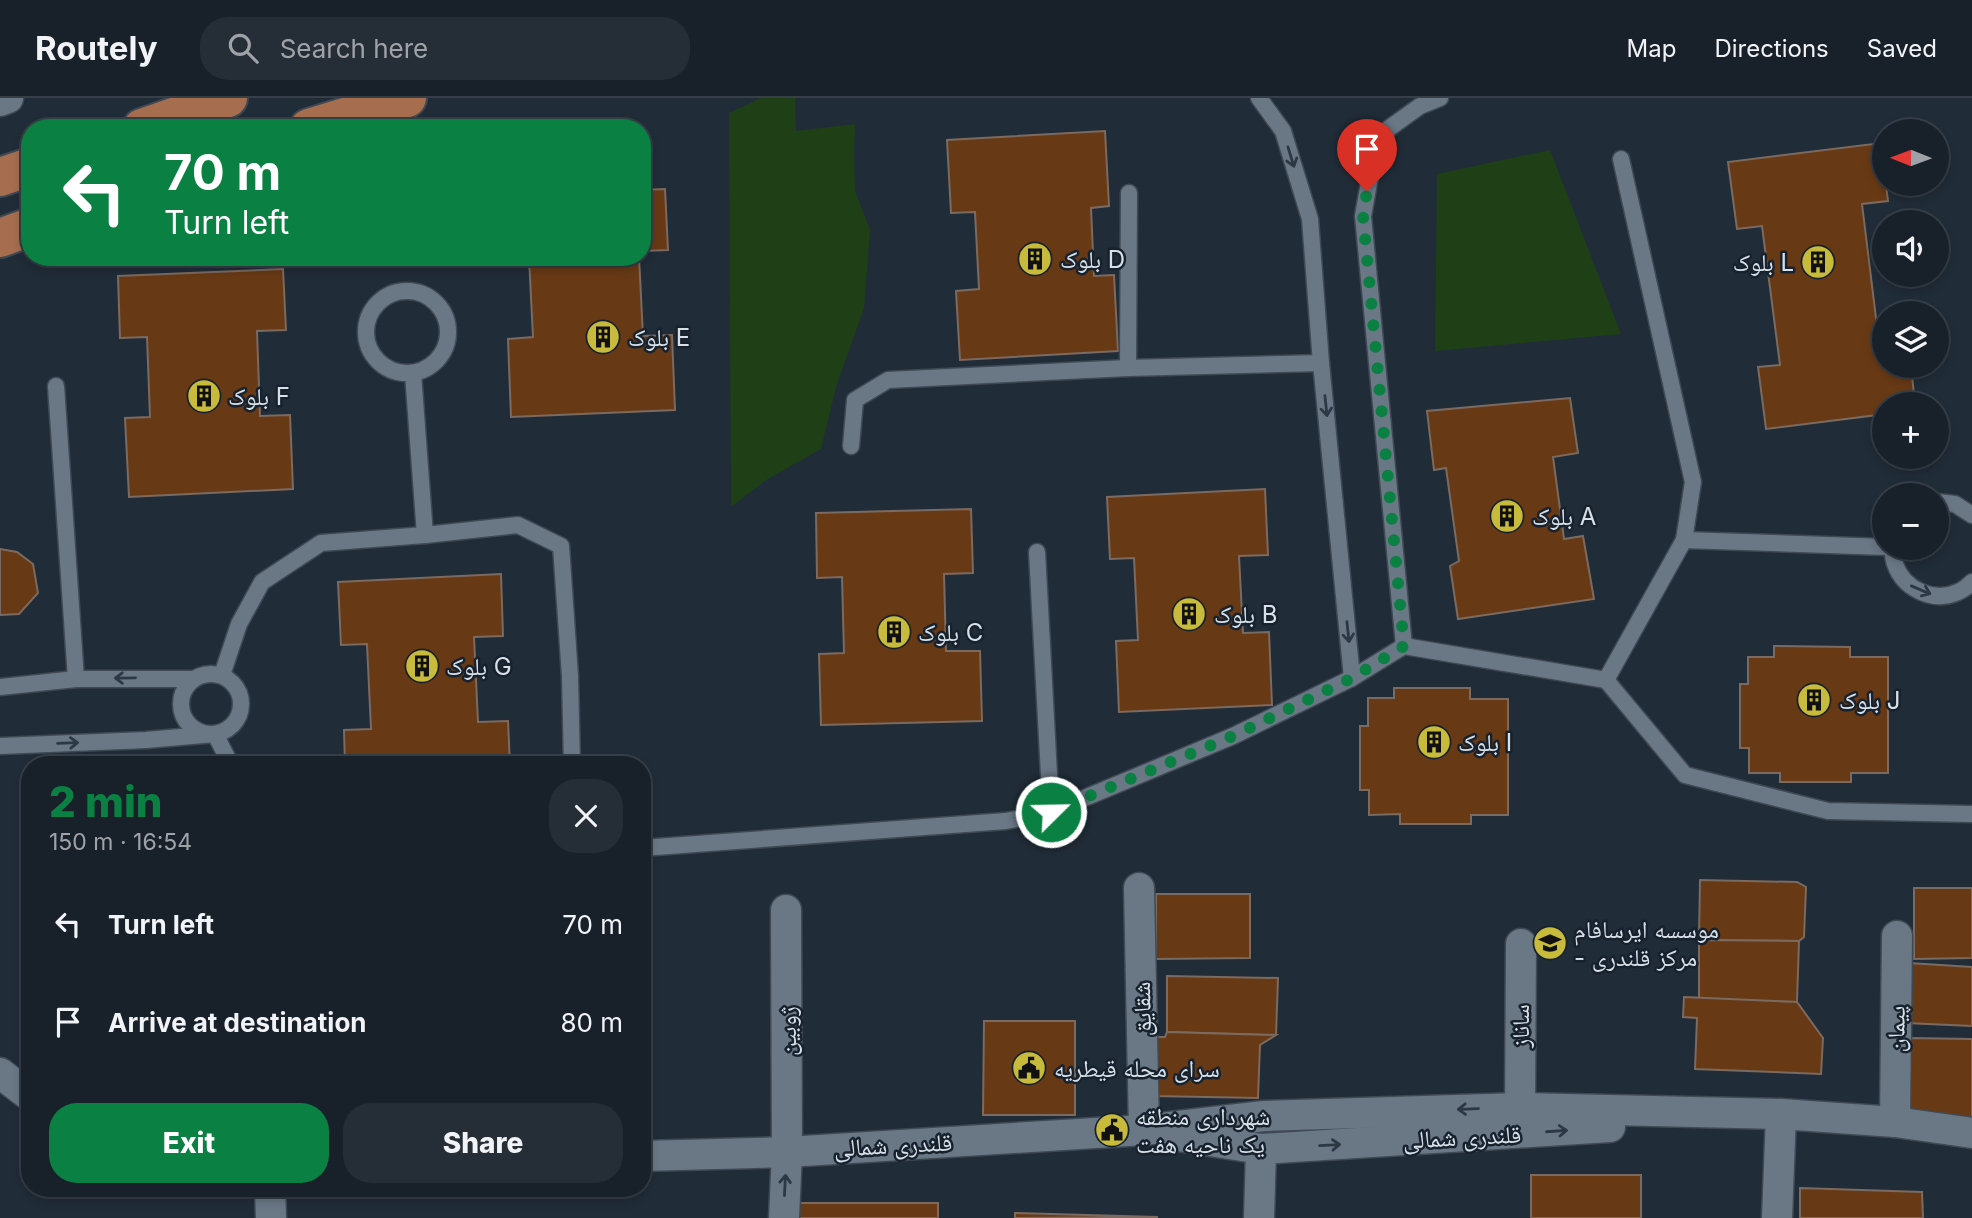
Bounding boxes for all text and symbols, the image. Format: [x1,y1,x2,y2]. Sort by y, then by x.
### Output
search box [200,17,690,80]
text: Routely [35,28,158,68]
icon: search [224,29,262,67]
text: Search here [280,33,428,64]
text: Map [1627,34,1676,63]
text: Directions [1714,34,1829,63]
text: Saved [1867,34,1937,63]
pin [1337,119,1397,191]
north arrow [1872,119,1950,196]
map controls [1872,119,1949,560]
icon: arrive [1348,130,1386,168]
text: 70 m [164,143,281,202]
one-way arrow [1285,146,1298,168]
icon: left [49,147,140,238]
text: Turn left [164,203,289,242]
button: sound [1872,210,1949,287]
building icon: بلوک D [1016,240,1054,278]
building icon: بلوک L [1799,243,1837,281]
place label: بلوک D [1060,245,1125,274]
place label: بلوک L [1733,248,1794,277]
button: layers [1872,301,1949,378]
building icon: بلوک E [584,318,622,356]
place label: بلوک E [628,323,690,352]
building icon: بلوک F [185,377,223,415]
place label: بلوک F [228,382,290,411]
button: + [1872,392,1949,469]
one-way arrow [1319,394,1332,416]
button: − [1872,483,1949,560]
building icon: بلوک A [1488,497,1526,535]
place label: بلوک A [1532,502,1596,531]
one-way arrow [1910,585,1931,598]
building icon: بلوک B [1170,595,1208,633]
place label: بلوک B [1214,600,1278,629]
building icon: بلوک C [875,613,913,651]
place label: بلوک C [918,618,983,647]
one-way arrow [1341,620,1354,643]
building icon: بلوک G [403,647,441,685]
place label: بلوک G [446,652,512,681]
one-way arrow [114,672,137,685]
building icon: بلوک J [1795,681,1833,719]
place label: بلوک J [1839,686,1901,715]
building icon: بلوک I [1415,723,1453,761]
place label: بلوک I [1458,728,1512,757]
one-way arrow [56,737,79,750]
position arrow [1014,775,1088,849]
text: 2 min [49,776,163,827]
button: close [549,779,623,853]
text: 150 m · 16:54 [49,828,192,856]
icon: left [49,905,87,943]
text: Turn left [108,909,214,940]
text: 70 m [562,909,623,940]
place label: موسسه ایرسافام - مرکز قلندری [1574,915,1719,972]
school or university icon: موسسه ایرسافام - مرکز قلندری [1531,924,1569,962]
street label: شقایق [1127,981,1157,1037]
icon: arrive [49,1003,87,1041]
street label: ساناز [1506,1004,1535,1049]
street label: پیمان [1881,1005,1911,1053]
street label: ژوبین [773,1006,802,1056]
text: Arrive at destination [108,1007,367,1038]
text: 80 m [560,1007,623,1038]
public building icon: سرای محله قیطریه [1010,1049,1048,1087]
place label: سرای محله قیطریه [1054,1054,1220,1083]
place label: شهرداری منطقه یک ناحیه هفت [1136,1102,1270,1159]
button: Exit [49,1103,329,1183]
button: Share [343,1103,623,1183]
one-way arrow [1457,1103,1480,1116]
public building icon: شهرداری منطقه یک ناحیه هفت [1093,1111,1131,1149]
street label: قلندری شمالی [1402,1119,1522,1155]
one-way arrow [1545,1124,1567,1137]
street label: قلندری شمالی [833,1127,953,1163]
one-way arrow [1318,1138,1341,1151]
one-way arrow [779,1174,792,1197]

